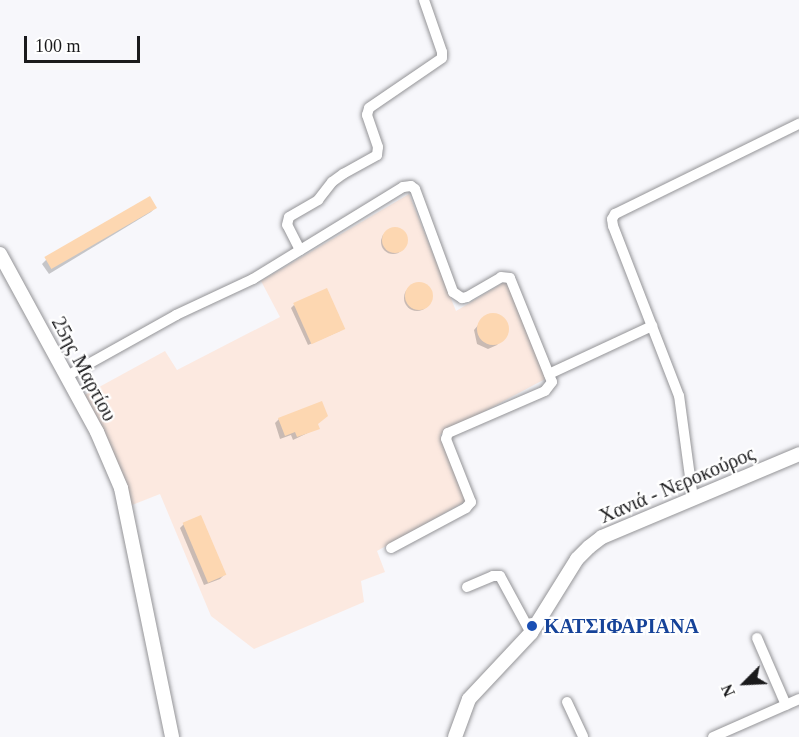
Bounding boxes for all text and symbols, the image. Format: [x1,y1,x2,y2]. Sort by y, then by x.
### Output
scale bar [27,24,142,62]
text: 100 m [35,36,81,56]
street label: 25ης Μαρτίου [46,313,122,425]
street label: Χανιά - Νεροκούρος [596,441,758,529]
place label: ΚΑΤΣΙΦΑΡΙΑΝΑ [544,614,699,638]
marker: ΚΑΤΣΙΦΑΡΙΑΝΑ [525,619,539,633]
north arrow [715,653,775,713]
text: N [718,682,738,699]

